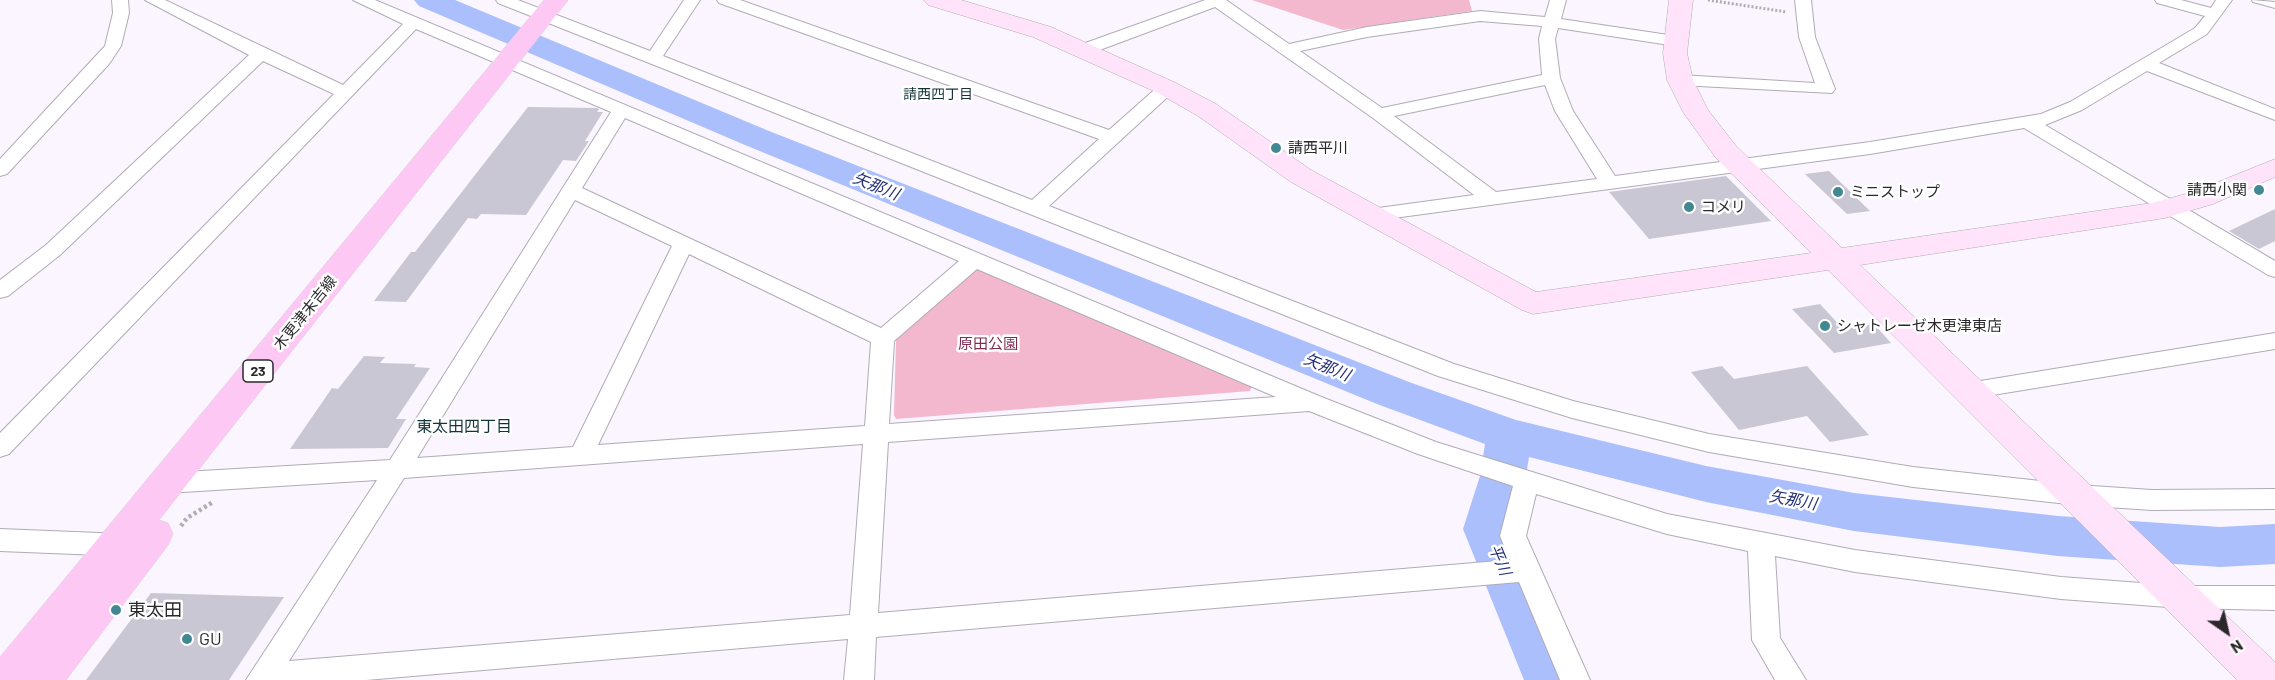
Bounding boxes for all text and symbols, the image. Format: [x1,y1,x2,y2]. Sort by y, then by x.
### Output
district label: 請西四丁目 [903,86,973,102]
place label: 請西平川 [1288,139,1348,157]
marker: 請西平川 [1269,141,1283,155]
water label: 矢那川 [850,168,902,204]
place label: 請西小関 [2187,181,2247,199]
place label: ミニストップ [1850,183,1940,201]
marker: 請西小関 [2252,183,2266,197]
marker: ミニストップ [1831,185,1845,199]
place label: コメリ [1701,198,1746,216]
marker: コメリ [1682,200,1696,214]
street label: 木更津末吉線 [270,272,340,354]
place label: シャトレーゼ木更津東店 [1837,317,2002,335]
marker: シャトレーゼ木更津東店 [1818,319,1832,333]
park label: 原田公園 [958,335,1018,353]
water label: 矢那川 [1301,349,1353,385]
road number: 23 [243,360,273,382]
district label: 東太田四丁目 [416,417,512,437]
water label: 矢那川 [1768,486,1818,514]
water label: 平川 [1485,542,1515,578]
place label: 東太田 [128,599,182,621]
north arrow [2197,602,2257,662]
marker: 東太田 [109,603,123,617]
place label: GU [199,628,222,650]
marker: GU [180,632,194,646]
text: N [2228,636,2247,658]

